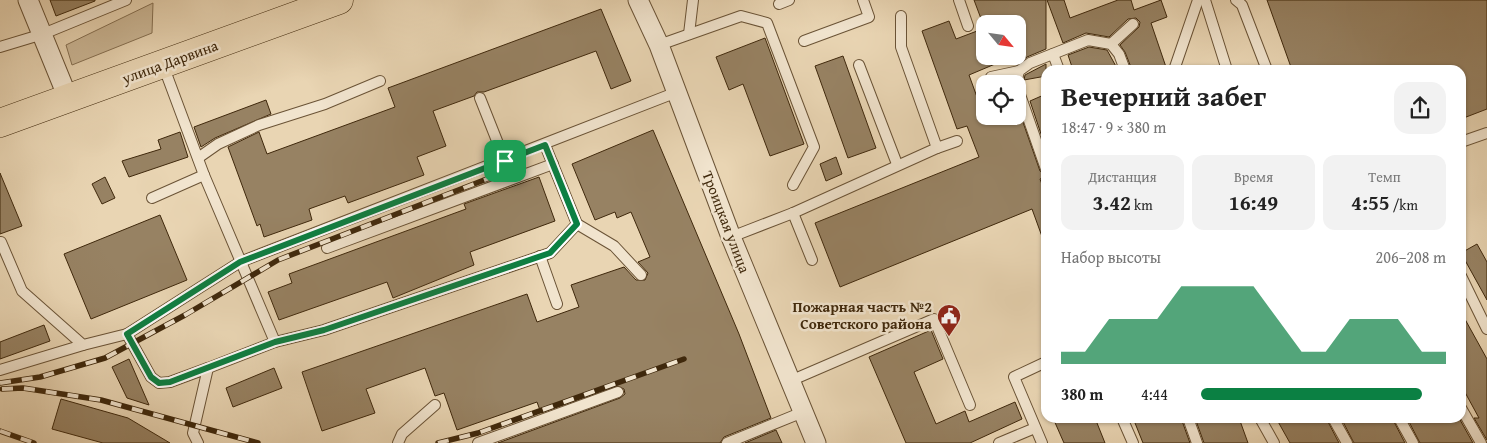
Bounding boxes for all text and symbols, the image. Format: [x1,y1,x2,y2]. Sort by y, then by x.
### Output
north arrow [976,15,1026,65]
map controls [976,15,1026,125]
street label: улица Дарвина [118,34,222,89]
button: locate [976,75,1026,125]
text: Вечерний забег [1061,75,1266,116]
button: share [1394,82,1446,134]
text: 18:47 · 9 × 380 m [1061,115,1166,139]
pin [484,140,526,182]
icon: arrive [491,147,519,175]
text: Дистанция [1088,167,1157,187]
text: Время [1234,167,1273,187]
text: Темп [1368,167,1401,187]
street label: Троицкая улица [697,168,756,277]
text: 3.42 [1092,187,1131,218]
text: 16:49 [1229,187,1278,218]
text: 4:55 [1351,187,1390,218]
text: km [1131,195,1153,215]
text: /km [1390,195,1418,215]
text: Набор высоты [1061,245,1161,269]
text: 206–208 m [1376,245,1446,269]
place label: Пожарная часть №2 Советского района [793,296,932,334]
public building icon: Пожарная часть №2 Советского района [936,303,962,337]
text: 380 m [1061,382,1103,406]
text: 4:44 [1141,382,1168,406]

